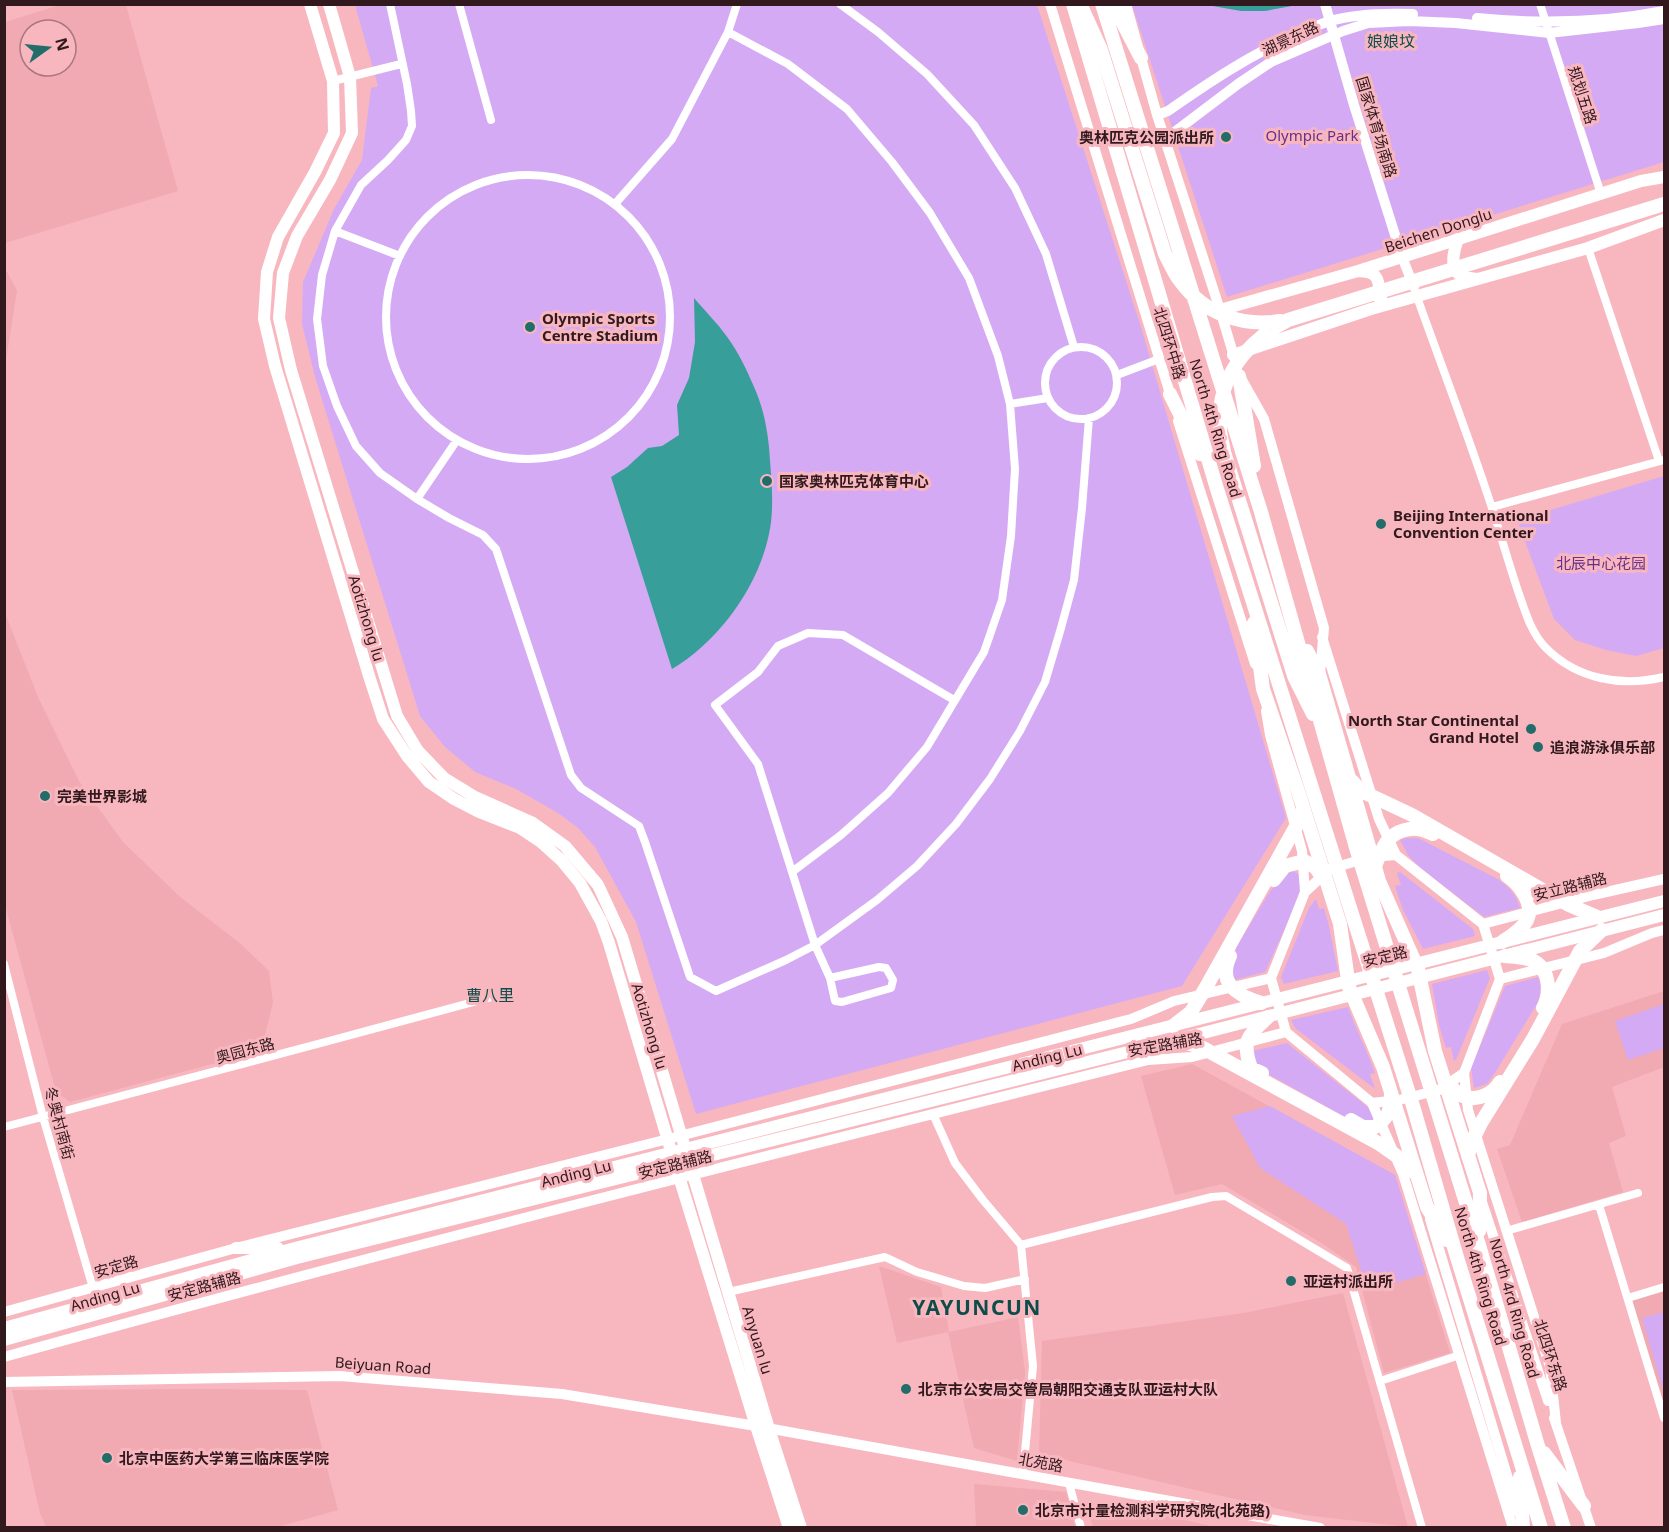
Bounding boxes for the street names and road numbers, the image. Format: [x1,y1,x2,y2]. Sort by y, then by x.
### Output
street label: 湖景东路 [1259,16,1321,60]
street label: 规划五路 [1564,63,1602,127]
street label: 国家体育场南路 [1352,74,1402,180]
street label: Beichen Donglu [1382,203,1494,257]
street label: 北四环中路 [1149,304,1191,382]
street label: North 4th Ring Road [1185,356,1247,500]
street label: Aotizhong lu [344,573,390,663]
street label: 安立路辅路 [1531,867,1609,905]
street label: 安定路 [1361,941,1409,971]
street label: Aotizhong lu [627,981,673,1071]
street label: 安定路辅路 [1126,1028,1204,1060]
street label: 奥园东路 [213,1033,277,1067]
street label: Anding Lu [1010,1039,1084,1075]
street label: 冬奥村南街 [41,1084,79,1162]
street label: 安定路辅路 [636,1145,714,1183]
street label: Anding Lu [539,1155,613,1191]
street label: North 4th Ring Road [1450,1204,1512,1348]
street label: North 4rd Ring Road [1485,1236,1545,1380]
street label: 安定路 [92,1250,140,1282]
street label: 安定路辅路 [165,1267,243,1305]
street label: Anding Lu [68,1277,142,1315]
street label: Anyuan lu [738,1303,778,1377]
street label: 北四环东路 [1530,1316,1572,1394]
street label: Beiyuan Road [334,1352,432,1378]
street label: 北苑路 [1017,1448,1065,1476]

